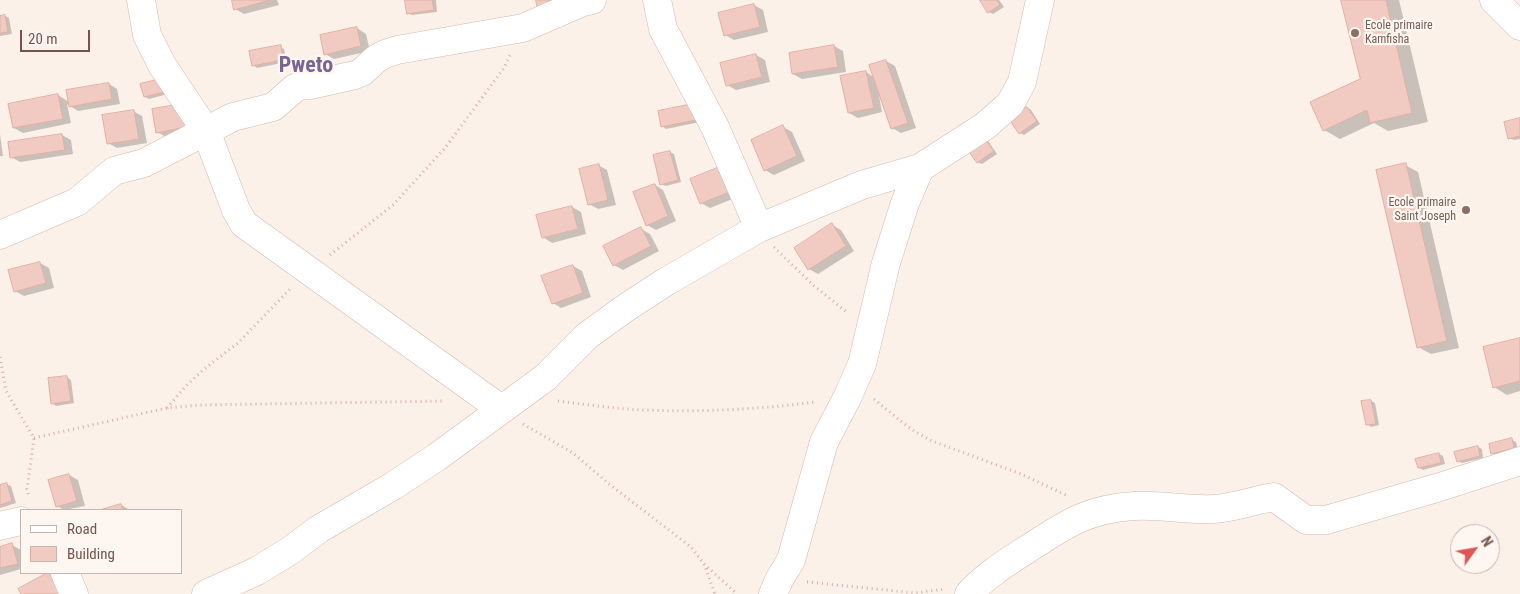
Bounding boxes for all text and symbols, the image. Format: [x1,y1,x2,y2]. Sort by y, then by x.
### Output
place label: Ecole primaire Kamfisha [1365,19,1433,47]
scale bar [22,20,92,52]
marker: Ecole primaire Kamfisha [1349,27,1361,39]
text: 20 m [28,30,58,48]
district label: Pweto [279,53,333,79]
place label: Ecole primaire Saint Joseph [1388,196,1456,224]
marker: Ecole primaire Saint Joseph [1460,204,1472,216]
legend [20,509,182,574]
text: Road [67,520,97,538]
north arrow [1450,524,1500,574]
text: N [1478,534,1496,549]
text: Building [67,545,115,563]

